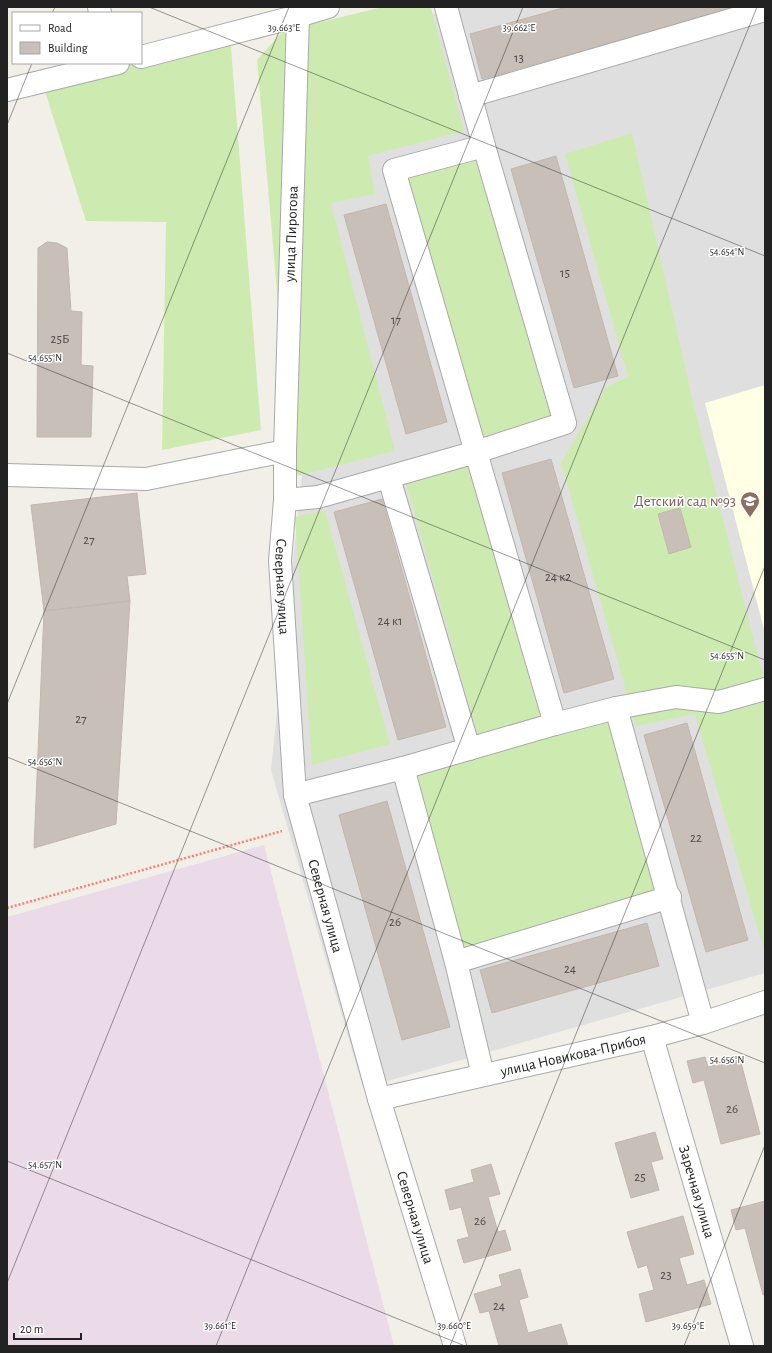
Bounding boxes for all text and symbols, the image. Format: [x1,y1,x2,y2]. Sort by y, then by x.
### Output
legend [12,12,142,64]
text: Road [48,22,72,34]
text: 39.663°E [268,23,300,33]
text: 39.662°E [503,23,536,33]
text: Building [48,42,88,54]
house number: 13 [514,52,524,65]
street label: улица Пирогова [282,185,301,283]
text: 54.654°N [710,247,744,257]
house number: 15 [560,267,570,280]
house number: 17 [391,314,402,327]
house number: 25Б [51,333,69,346]
text: 54.655°N [28,353,62,363]
school or university icon: Детский сад №93 [739,490,761,518]
place label: Детский сад №93 [634,494,736,509]
house number: 27 [83,534,95,547]
street label: Северная улица [272,538,292,635]
house number: 24 к2 [545,571,571,584]
house number: 24 к1 [378,615,402,628]
text: 54.655°N [710,651,744,661]
house number: 27 [75,713,87,726]
text: 54.656°N [28,757,62,767]
house number: 22 [690,832,702,845]
street label: Северная улица [305,858,345,955]
house number: 26 [389,916,401,929]
house number: 24 [564,963,576,976]
street label: улица Новикова-Прибоя [498,1032,647,1079]
text: 54.656°N [710,1055,744,1065]
house number: 26 [726,1103,738,1116]
street label: Заречная улица [676,1144,717,1240]
text: 54.657°N [28,1160,62,1170]
street label: Северная улица [394,1169,436,1266]
house number: 25 [634,1171,646,1184]
house number: 26 [474,1215,486,1228]
house number: 23 [660,1269,672,1282]
house number: 24 [493,1300,505,1313]
scale bar [14,1315,81,1341]
text: 39.661°E [204,1321,236,1331]
text: 39.660°E [437,1321,471,1331]
text: 39.659°E [672,1321,704,1331]
text: 20 m [20,1323,43,1335]

